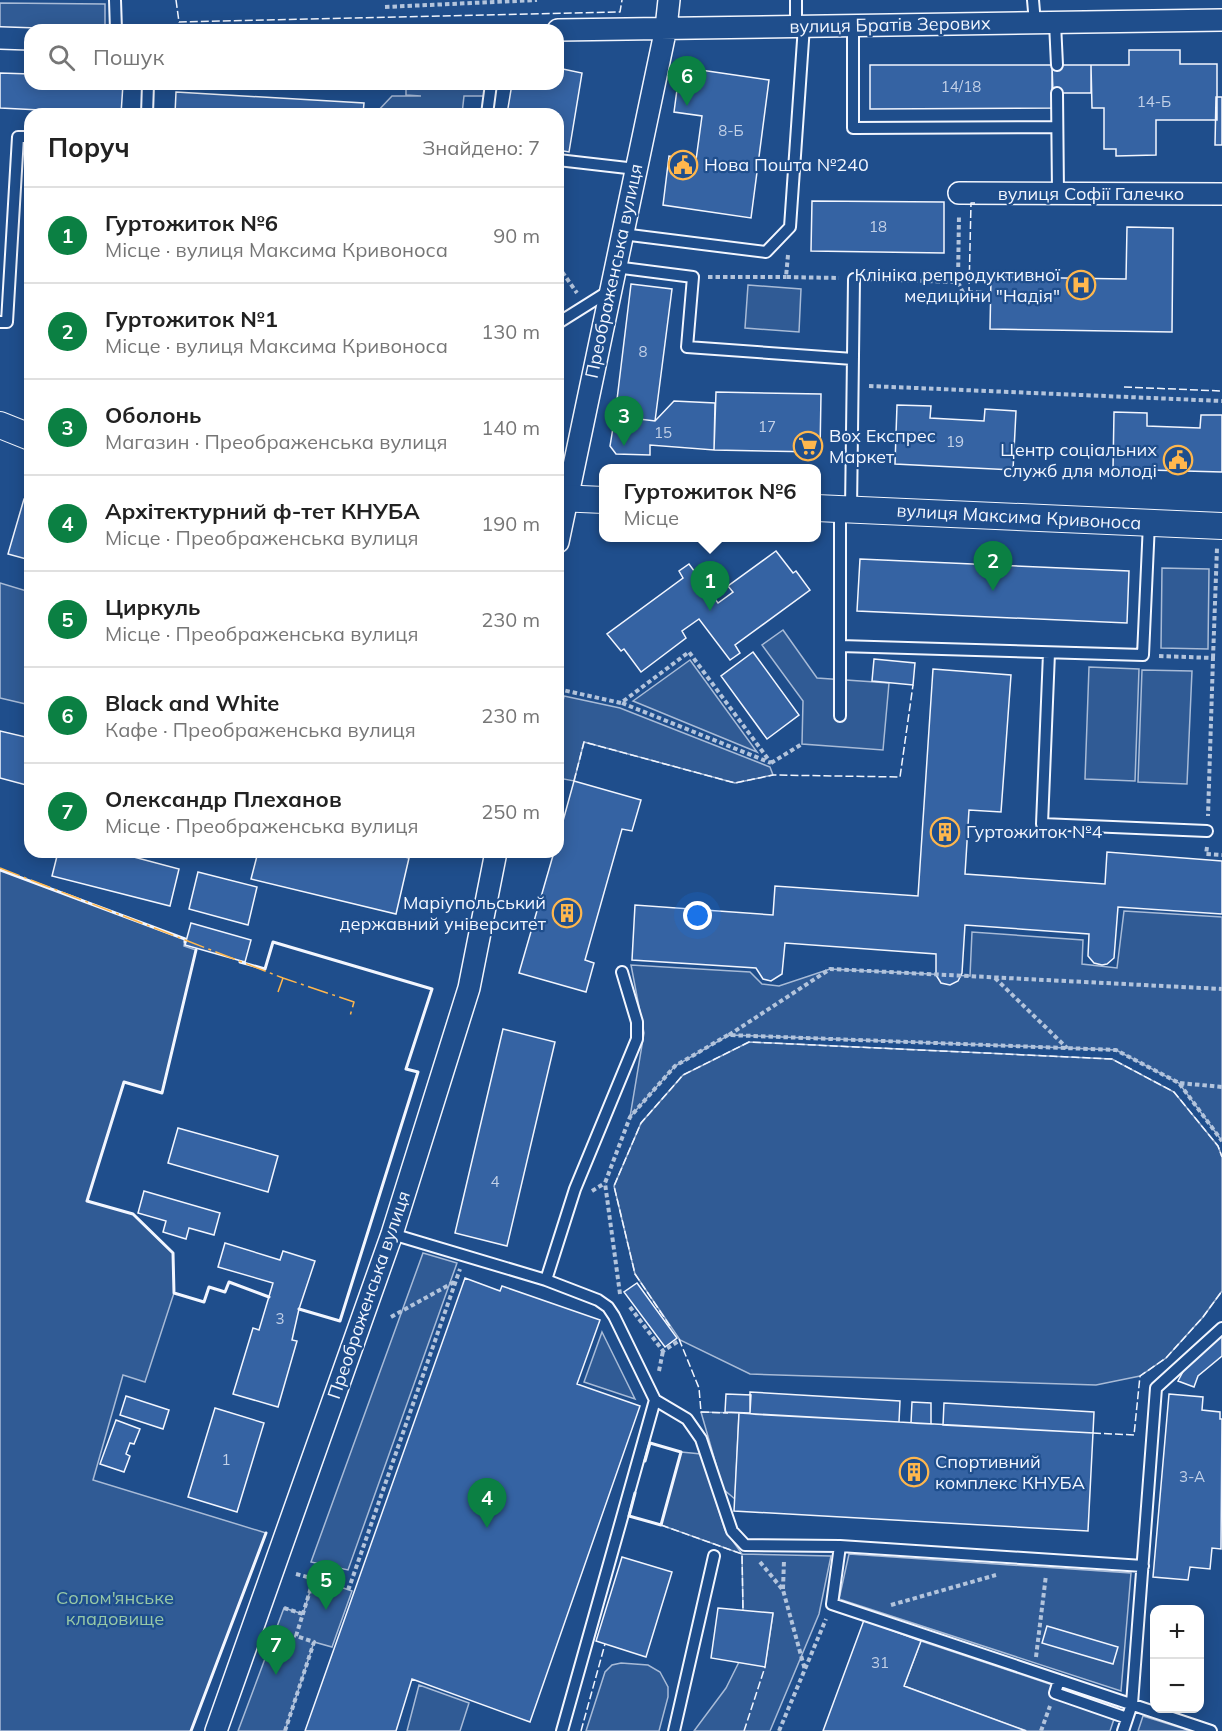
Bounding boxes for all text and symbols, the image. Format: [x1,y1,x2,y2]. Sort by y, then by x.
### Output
street label: вулиця Братів Зерових [789,11,991,38]
search box [24,24,564,90]
icon: search [45,41,78,74]
text: Пошук [93,43,164,71]
pin: 6 [668,57,706,106]
house number: 14/18 [941,77,981,96]
house number: 14-Б [1137,92,1171,111]
house number: 8-Б [718,121,744,140]
text: Поруч [48,131,130,164]
text: Знайдено: 7 [422,135,540,160]
public building icon: Нова Пошта №240 [667,149,699,181]
place label: Нова Пошта №240 [704,153,869,176]
street label: Преображенська вулиця [580,162,647,380]
street label: вулиця Софії Галечко [998,182,1184,205]
text: Гуртожиток №6 [105,209,278,237]
house number: 18 [869,217,887,236]
text: 1 [62,223,74,248]
text: 90 m [493,223,540,248]
text: Місце · вулиця Максима Кривоноса [105,237,448,262]
place label: Клініка репродуктивної медицини "Надія" [854,263,1061,307]
hospital icon: Клініка репродуктивної медицини "Надія" [1065,269,1097,301]
text: Гуртожиток №1 [105,305,278,333]
text: 2 [62,319,74,344]
text: 130 m [481,319,540,344]
text: Місце · вулиця Максима Кривоноса [105,333,448,358]
house number: 8 [638,342,648,361]
pin: 3 [604,396,644,446]
text: Оболонь [105,401,202,429]
text: 3 [62,415,74,440]
text: 140 m [481,415,540,440]
house number: 17 [758,417,776,436]
house number: 15 [654,423,672,442]
place label: Box Експрес Маркет [829,424,936,468]
text: Магазин · Преображенська вулиця [105,429,447,454]
supermarket icon: Box Експрес Маркет [792,430,824,462]
house number: 19 [946,432,964,451]
place label: Центр соціальних служб для молоді [1000,438,1157,482]
public building icon: Центр соціальних служб для молоді [1162,444,1194,476]
popup [599,464,821,542]
text: Гуртожиток №6 [623,477,797,505]
text: Архітектурний ф-тет КНУБА [105,497,420,525]
street label: вулиця Максима Кривоноса [896,499,1142,534]
text: Місце [623,505,679,530]
text: 4 [62,511,74,536]
text: 190 m [481,511,540,536]
text: Місце · Преображенська вулиця [105,525,419,550]
pin: 2 [974,542,1012,591]
pin: 1 [690,562,730,611]
text: Циркуль [105,593,200,621]
text: 5 [62,607,74,632]
text: 230 m [481,607,540,632]
text: Місце · Преображенська вулиця [105,621,419,646]
text: Black and White [105,689,279,717]
text: 6 [62,703,74,728]
text: 230 m [481,703,540,728]
text: Кафе · Преображенська вулиця [105,717,416,742]
text: Олександр Плеханов [105,785,342,813]
text: 7 [62,799,74,824]
text: 250 m [481,799,540,824]
text: Місце · Преображенська вулиця [105,813,419,838]
building icon: Гуртожиток №4 [929,816,961,848]
place label: Гуртожиток №4 [966,820,1103,843]
place label: Маріупольський державний університет [340,891,547,935]
building icon: Маріупольський державний університет [551,897,583,929]
your location [683,901,712,930]
house number: 4 [490,1172,500,1191]
street label: Преображенська вулиця [322,1188,415,1402]
house number: 3 [275,1309,285,1328]
house number: 1 [221,1450,231,1469]
place label: Спортивний комплекс КНУБА [935,1450,1085,1494]
building icon: Спортивний комплекс КНУБА [898,1456,930,1488]
house number: 3-А [1179,1467,1205,1486]
pin: 4 [468,1478,506,1528]
pin: 5 [306,1560,346,1610]
park label: Солом'янське кладовище [56,1586,174,1630]
map controls [1150,1605,1204,1713]
button: + [1150,1605,1204,1659]
pin: 7 [256,1626,296,1675]
house number: 31 [871,1653,889,1672]
button: − [1150,1659,1204,1713]

